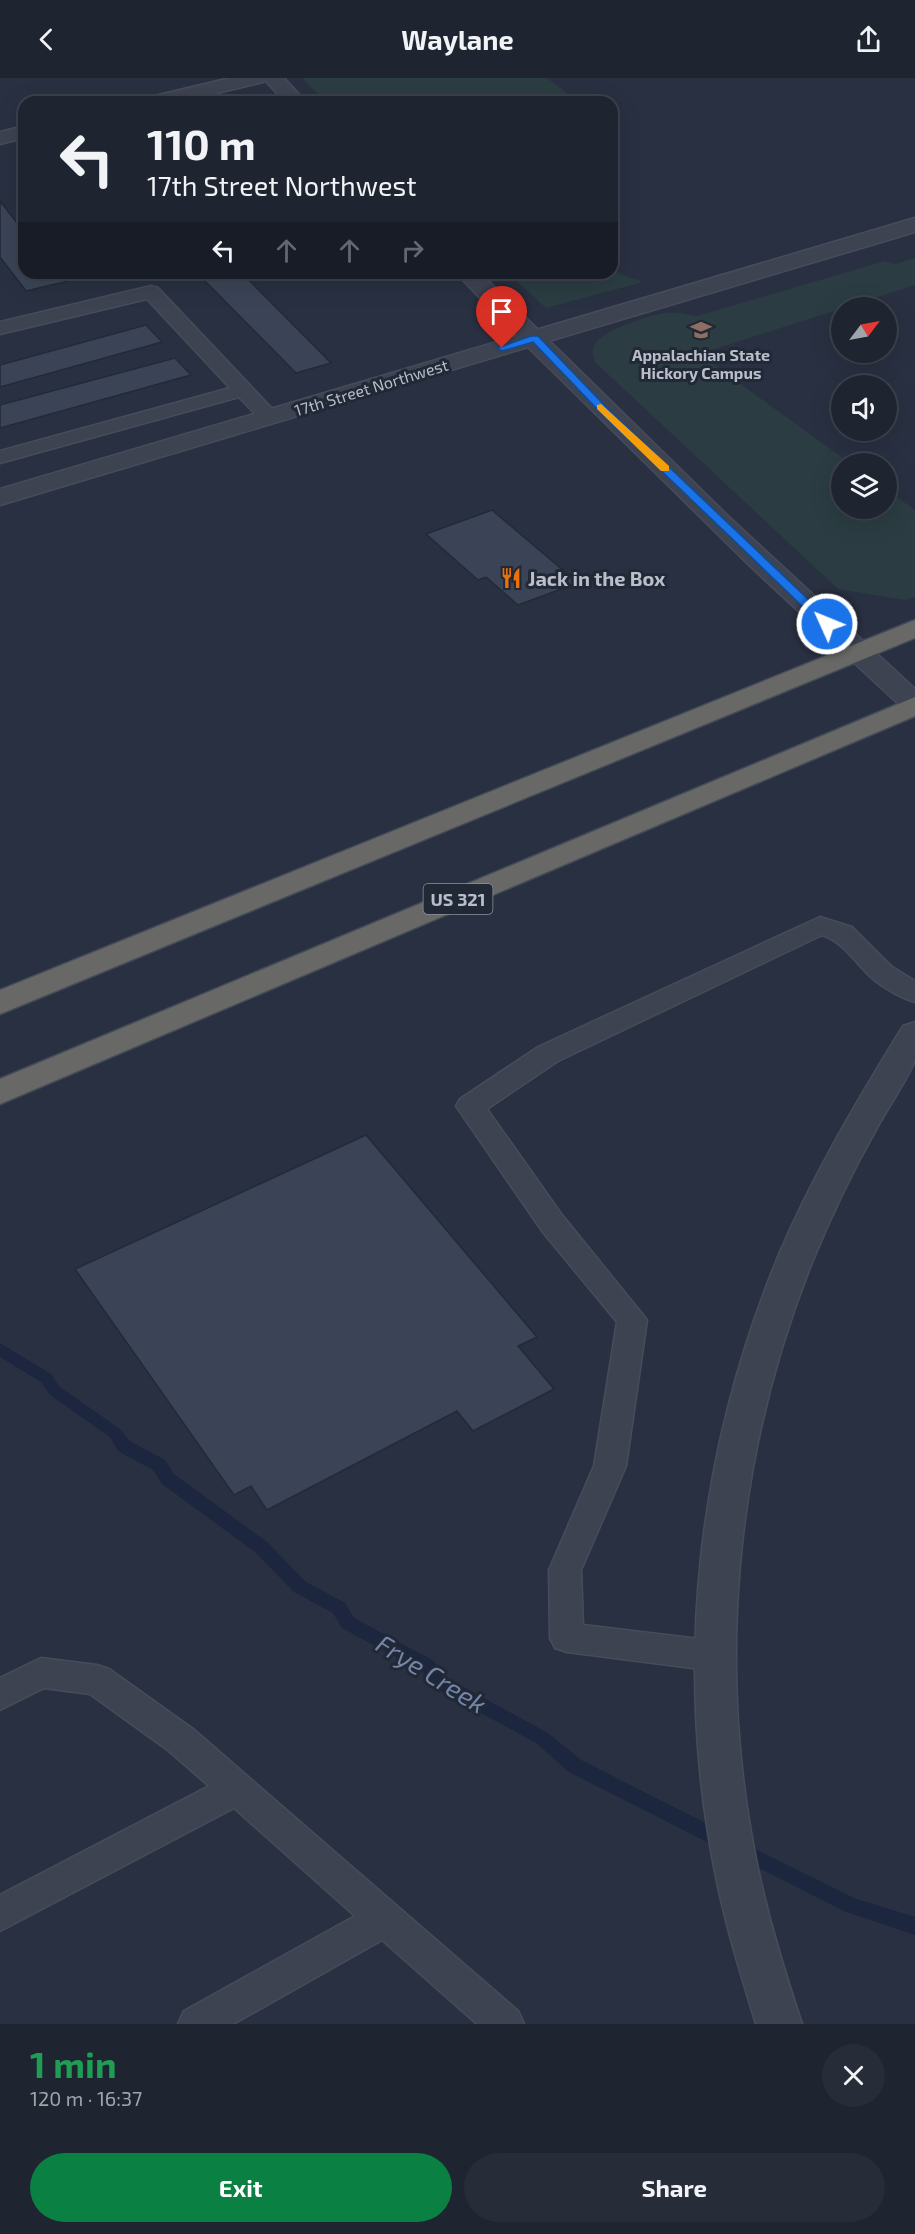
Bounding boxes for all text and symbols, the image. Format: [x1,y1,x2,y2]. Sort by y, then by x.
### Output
icon: back [30,23,63,56]
text: Waylane [401,23,514,55]
icon: share [852,23,885,56]
text: 110 m [147,118,256,168]
icon: left [48,120,126,198]
text: 17th Street Northwest [147,169,416,201]
icon: left [207,234,240,267]
icon: ahead [270,234,303,267]
icon: ahead [333,234,366,267]
icon: right [396,234,429,267]
pin [476,286,527,348]
icon: arrive [485,295,518,328]
north arrow [831,297,897,363]
map controls [831,297,897,519]
school or university icon: Appalachian State Hickory Campus [689,318,713,342]
place label: Appalachian State Hickory Campus [632,345,770,383]
street label: 17th Street Northwest [292,355,450,419]
button: sound [831,375,897,441]
button: layers [831,453,897,519]
restaurant icon: Jack in the Box [499,566,523,590]
place label: Jack in the Box [528,566,666,590]
position arrow [795,592,859,656]
road number: US 321 [424,884,492,914]
water label: Frye Creek [371,1627,493,1720]
text: 1 min [30,2042,117,2085]
button: close [822,2044,885,2107]
text: 120 m · 16:37 [30,2086,142,2110]
button: Exit [30,2153,452,2222]
button: Share [464,2153,885,2222]

